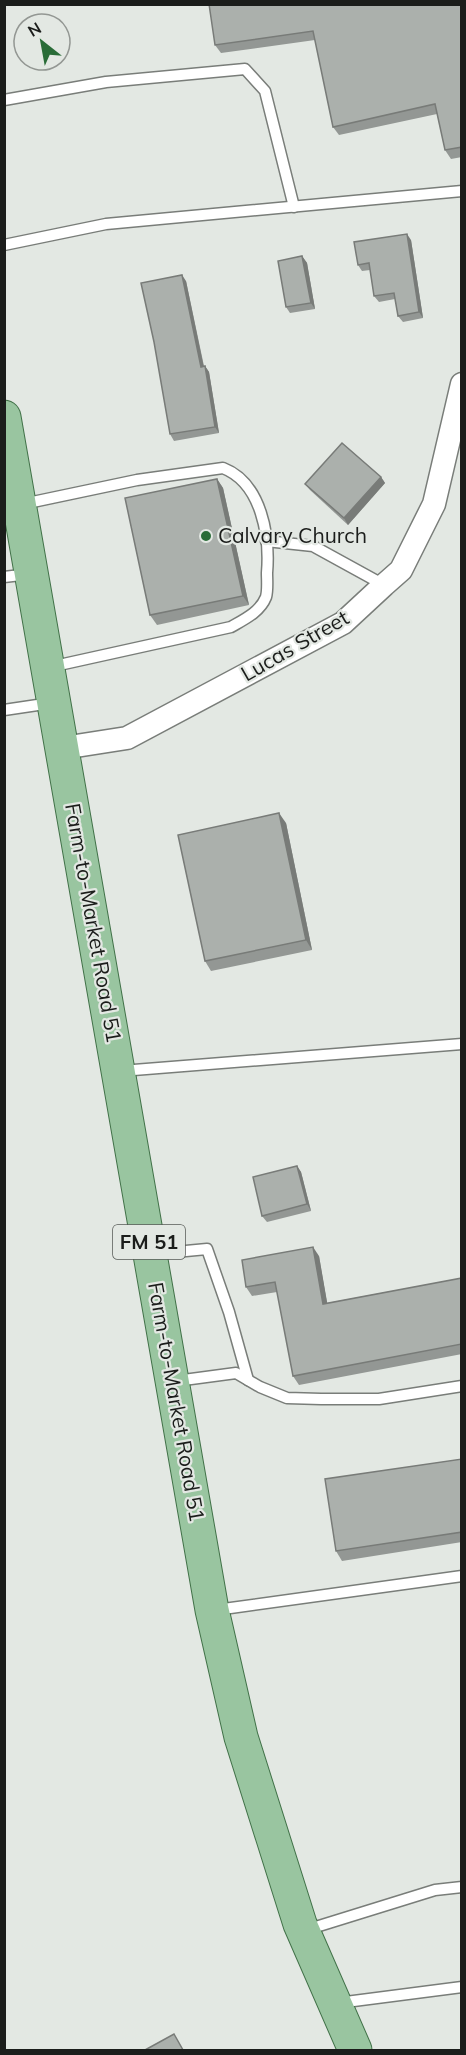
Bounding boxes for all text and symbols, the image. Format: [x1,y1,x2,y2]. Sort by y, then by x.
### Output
north arrow [12,12,72,72]
text: N [24,17,45,41]
place label: Calvary Church [218,522,367,548]
marker: Calvary Church [199,529,213,543]
street label: Lucas Street [236,604,353,686]
street label: Farm-to-Market Road 51 [60,801,128,1045]
road number: FM 51 [113,1225,185,1259]
street label: Farm-to-Market Road 51 [143,1280,211,1524]

